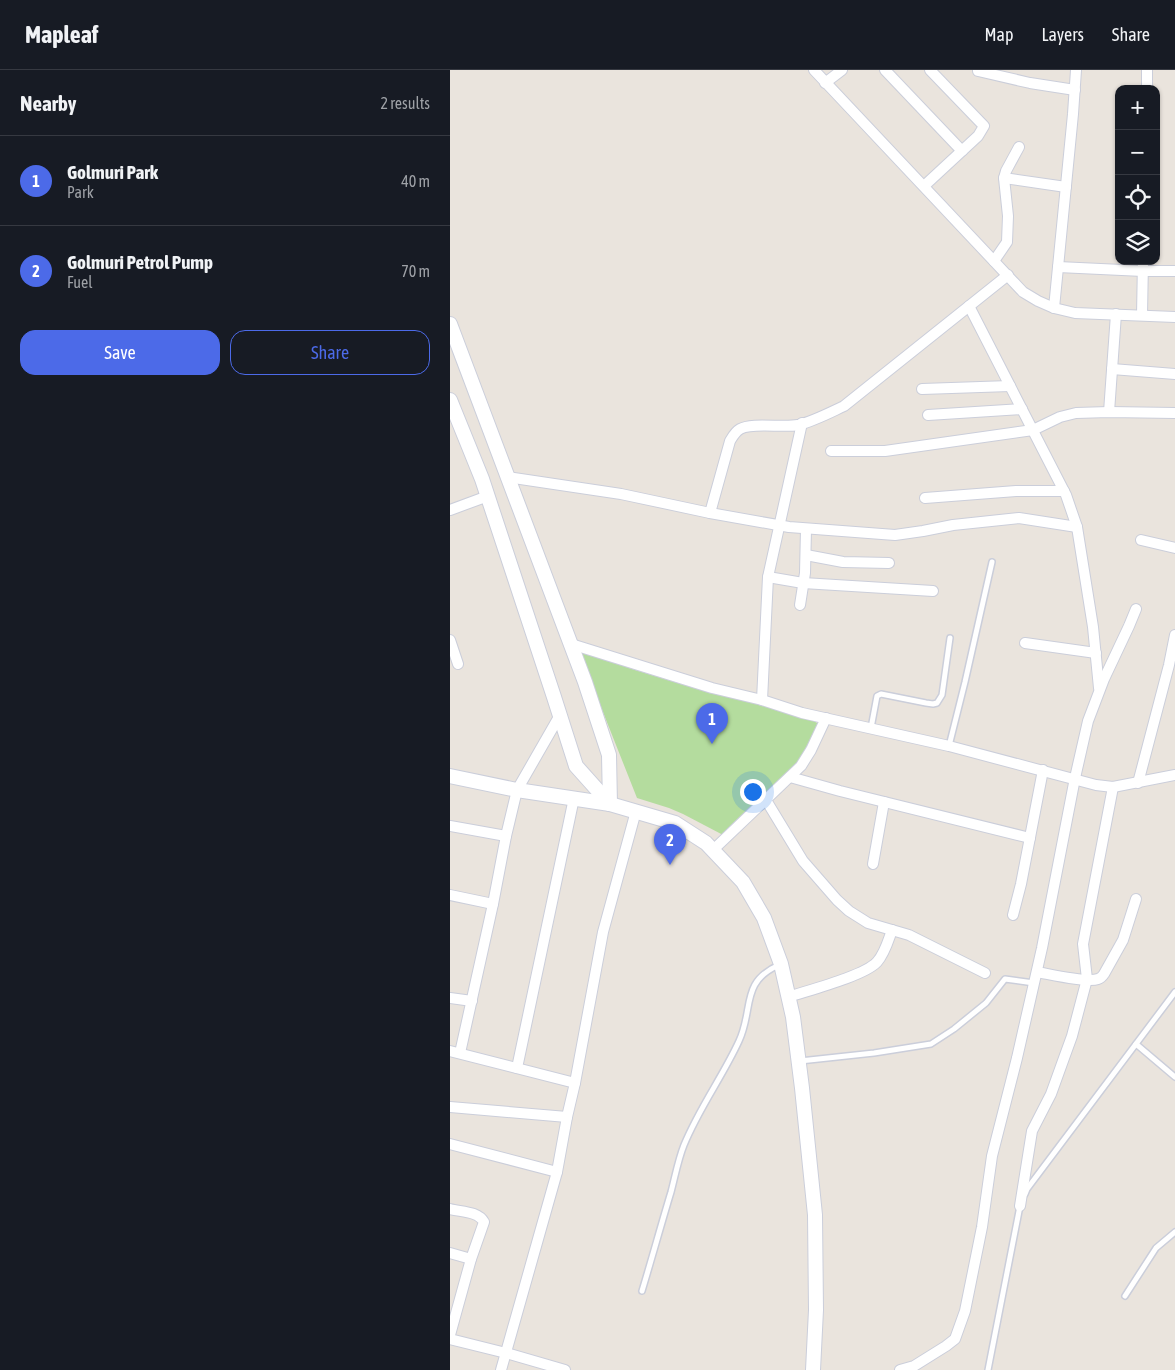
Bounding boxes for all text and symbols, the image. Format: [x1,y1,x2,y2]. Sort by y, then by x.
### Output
text: Mapleaf [25,21,98,48]
text: Map [984,24,1013,45]
text: Layers [1041,24,1084,45]
text: Share [1112,24,1150,45]
map controls [1115,85,1160,265]
button: + [1115,85,1160,130]
text: Nearby [20,91,76,115]
text: 2 results [380,94,430,112]
button: − [1115,130,1160,175]
text: Golmuri Park [67,161,158,183]
text: 1 [32,172,40,190]
text: 40 m [401,172,430,190]
button: locate [1115,175,1160,220]
text: Park [67,183,94,201]
button: layers [1115,220,1160,265]
text: Golmuri Petrol Pump [67,251,213,273]
text: 2 [32,262,40,280]
text: 70 m [401,262,430,280]
text: Fuel [67,273,93,291]
button: Save [20,330,220,375]
button: Share [230,330,430,375]
pin: 1 [696,703,728,744]
your location [740,779,766,805]
pin: 2 [654,824,686,865]

